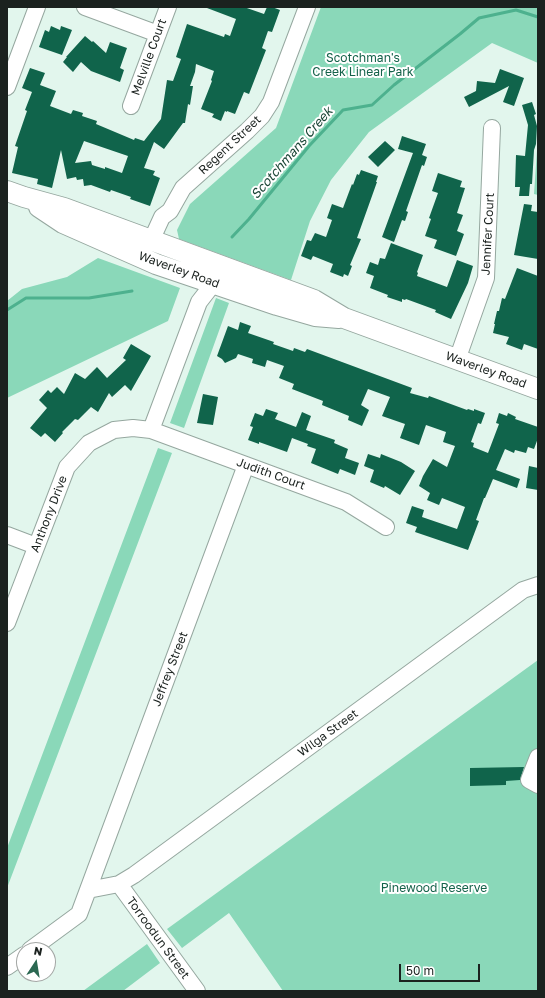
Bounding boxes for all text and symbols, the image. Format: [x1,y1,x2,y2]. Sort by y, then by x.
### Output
street label: Melville Court [128,17,170,97]
park label: Scotchman's Creek Linear Park [312,51,414,79]
water label: Scotchmans Creek [248,104,336,202]
street label: Regent Street [196,112,264,178]
street label: Jennifer Court [479,192,497,276]
street label: Waverley Road [136,249,222,291]
street label: Waverley Road [443,349,529,391]
street label: Judith Court [235,455,307,493]
street label: Anthony Drive [28,473,70,555]
street label: Jeffrey Street [149,630,191,708]
street label: Wilga Street [295,706,361,760]
park label: Pinewood Reserve [381,881,487,895]
street label: Torroodun Street [123,894,193,982]
north arrow [16,942,56,982]
text: N [33,944,44,958]
scale bar [401,956,482,982]
text: 50 m [406,963,434,978]

